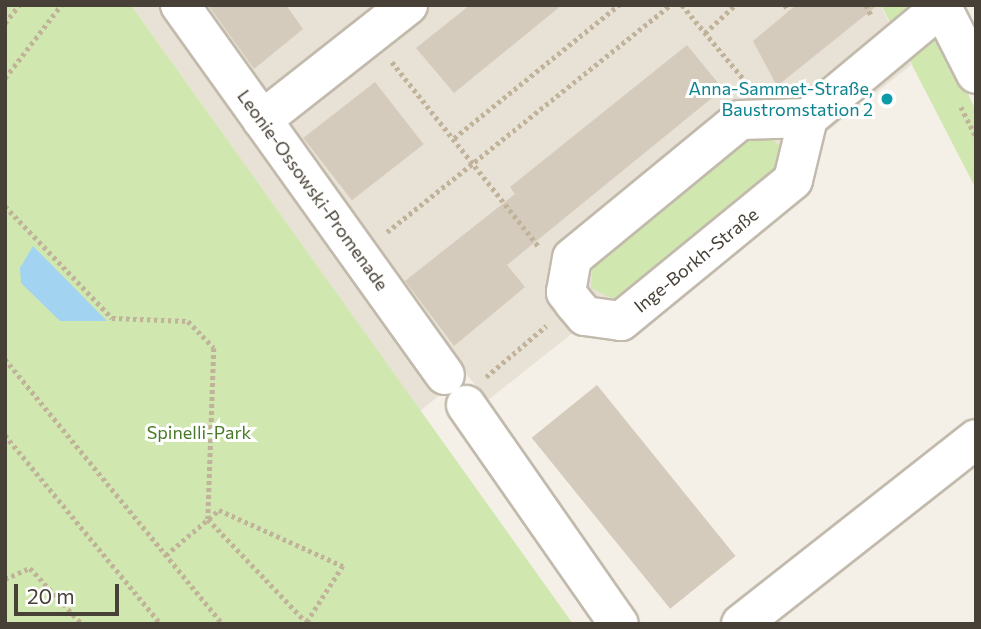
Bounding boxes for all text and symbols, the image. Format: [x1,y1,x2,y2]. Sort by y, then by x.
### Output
place label: Anna-Sammet-Straße, Baustromstation 2 [689,78,873,120]
street label: Leonie-Ossowski-Promenade [233,86,393,294]
marker: Anna-Sammet-Straße, Baustromstation 2 [879,91,895,107]
street label: Inge-Borkh-Straße [629,203,763,317]
park label: Spinelli-Park [147,421,251,443]
scale bar [18,570,122,614]
text: 20 m [27,583,75,608]

